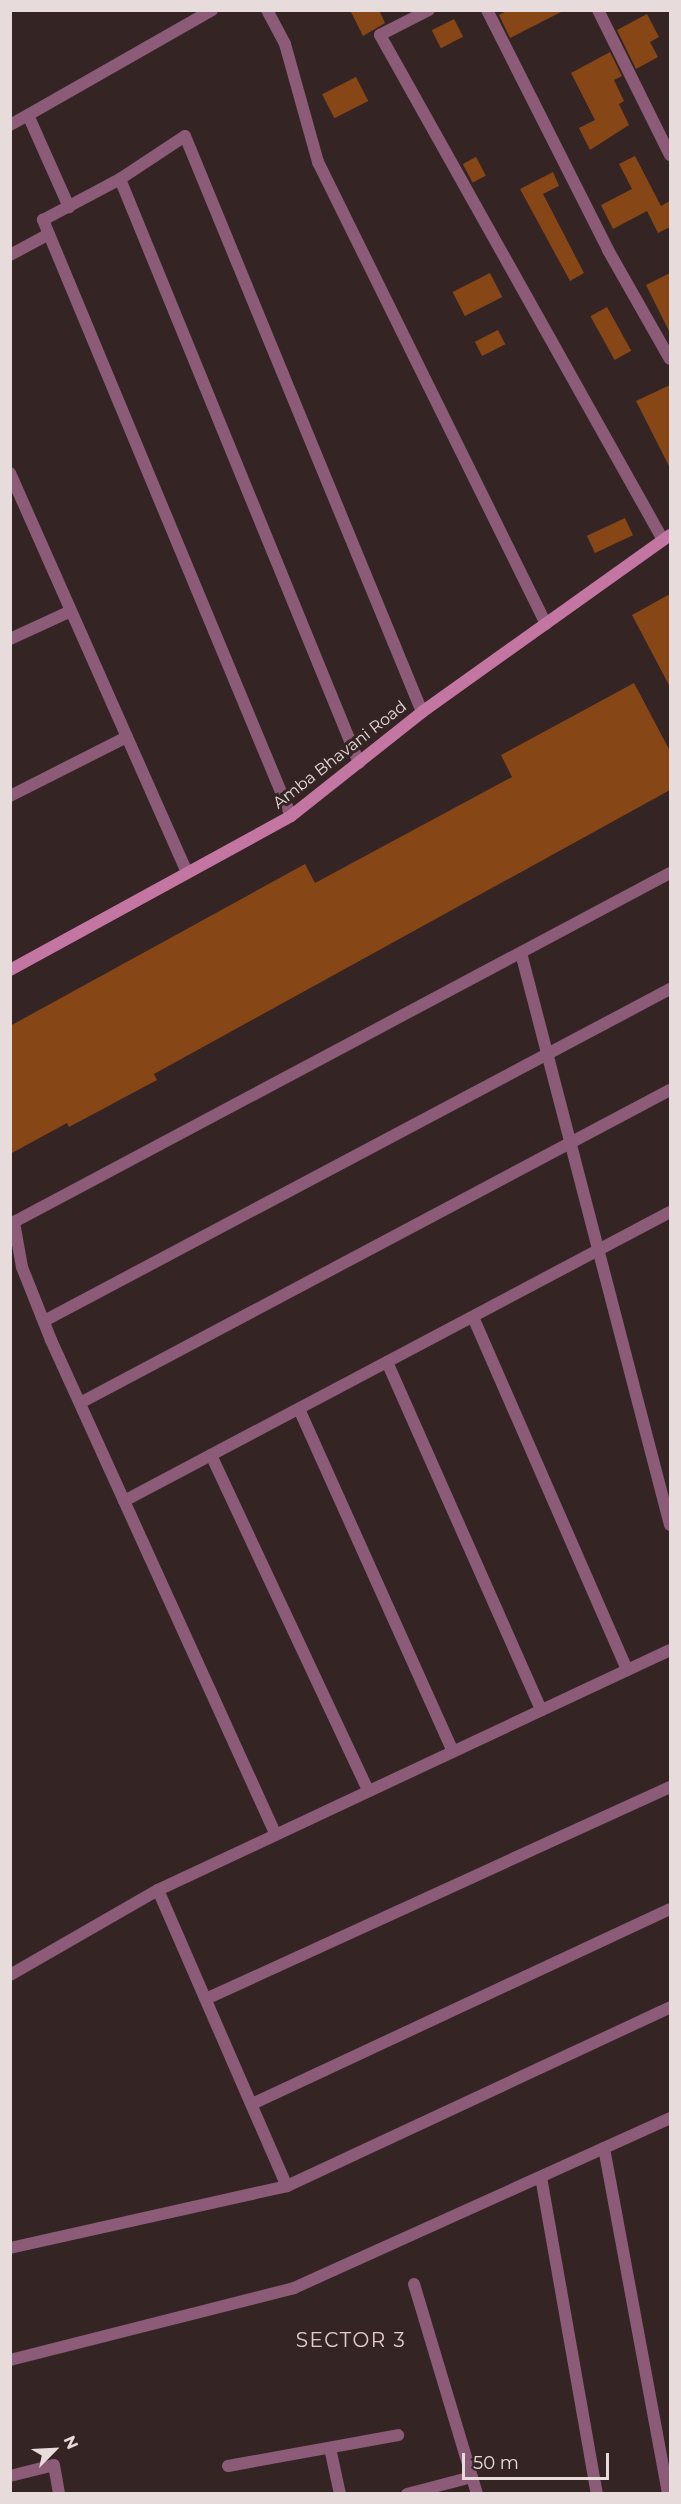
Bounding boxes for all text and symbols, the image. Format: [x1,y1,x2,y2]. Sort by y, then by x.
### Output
street label: Amba Bhavani Road [269,697,411,813]
district label: SECTOR 3 [296,2328,406,2352]
north arrow [24,2420,84,2480]
text: N [60,2433,82,2452]
scale bar [465,2441,612,2479]
text: 50 m [473,2452,519,2474]

